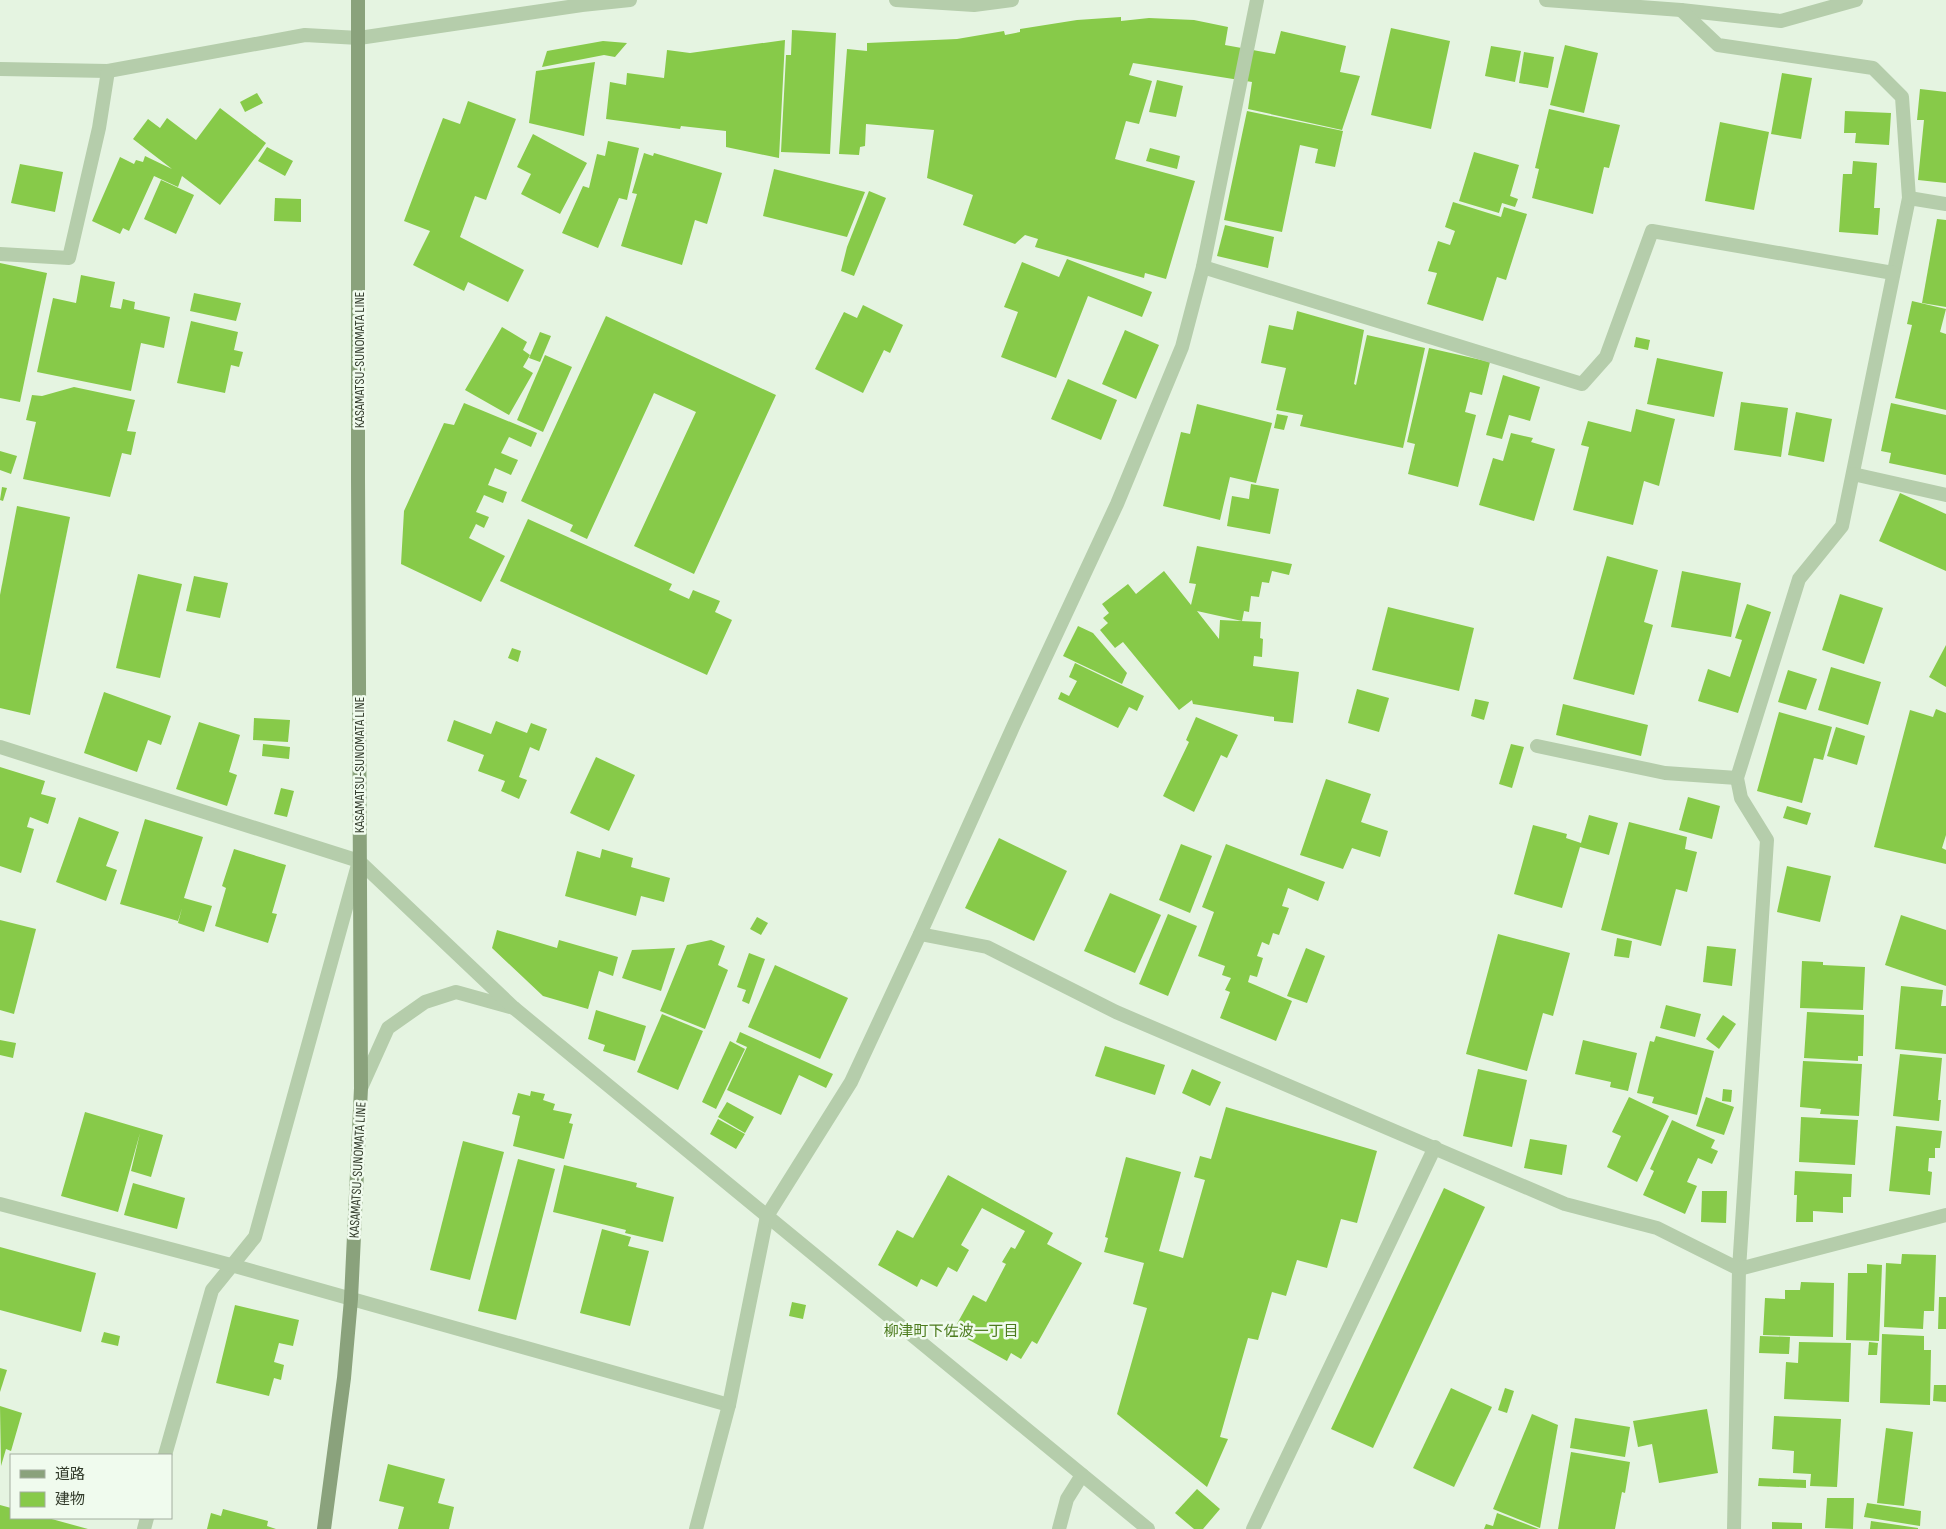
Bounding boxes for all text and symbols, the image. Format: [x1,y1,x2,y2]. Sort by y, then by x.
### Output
street label: KASAMATSU-SUNOMATA LINE [351,291,368,428]
street label: KASAMATSU-SUNOMATA LINE [351,696,368,833]
street label: KASAMATSU-SUNOMATA LINE [345,1101,370,1239]
district label: 柳津町下佐波一丁目 [883,1322,1019,1341]
legend [10,1454,172,1519]
text: 道路 [55,1465,85,1484]
text: 建物 [55,1490,85,1509]

